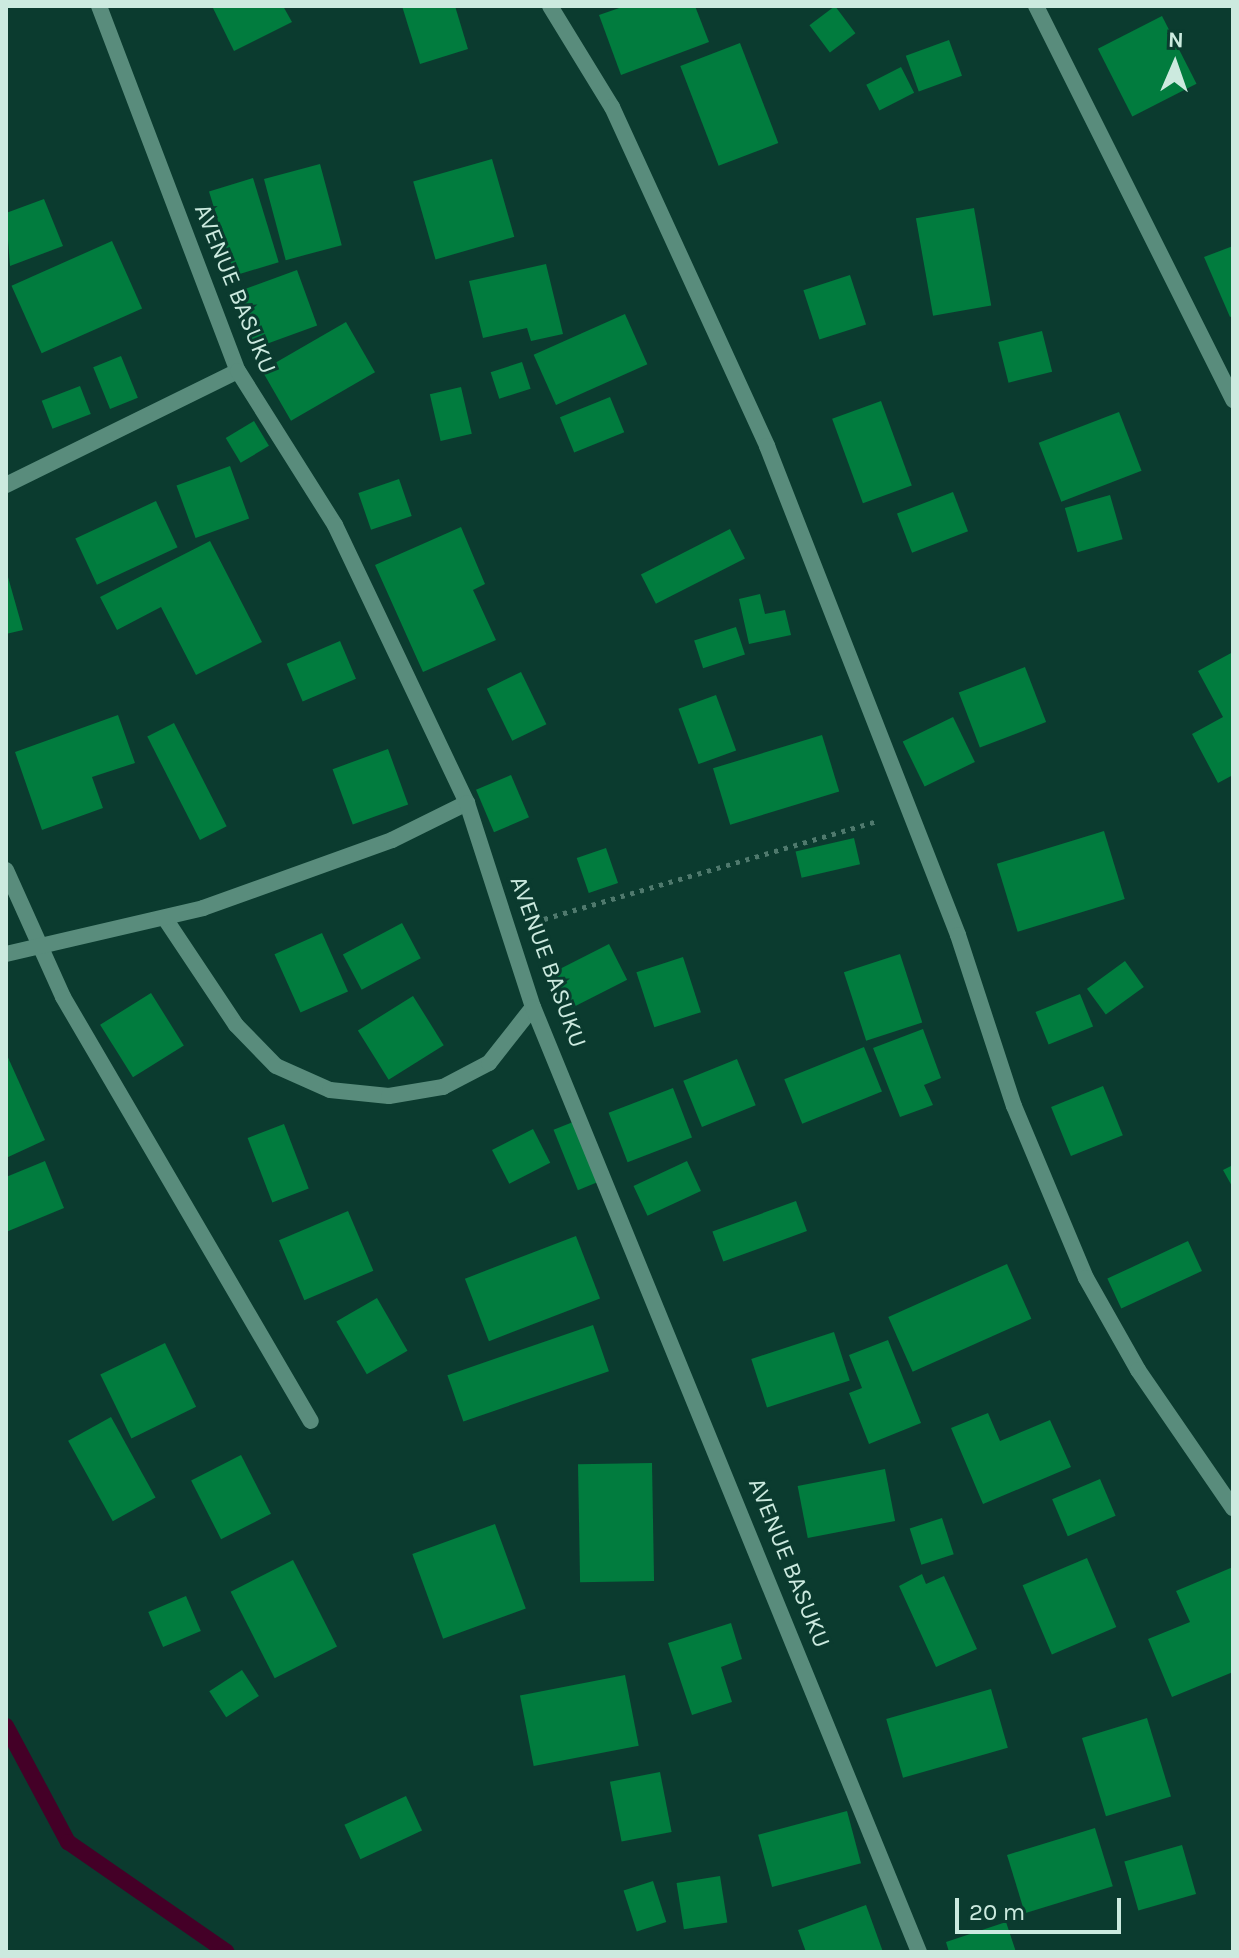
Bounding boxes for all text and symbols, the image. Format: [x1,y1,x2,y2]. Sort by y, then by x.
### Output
north arrow [1135,24,1215,104]
text: N [1167,27,1184,53]
street label: AVENUE BASUKU [188,200,282,378]
street label: AVENUE BASUKU [504,872,592,1052]
street label: AVENUE BASUKU [742,1474,836,1652]
scale bar [959,1882,1125,1932]
text: 20 m [969,1898,1025,1926]

